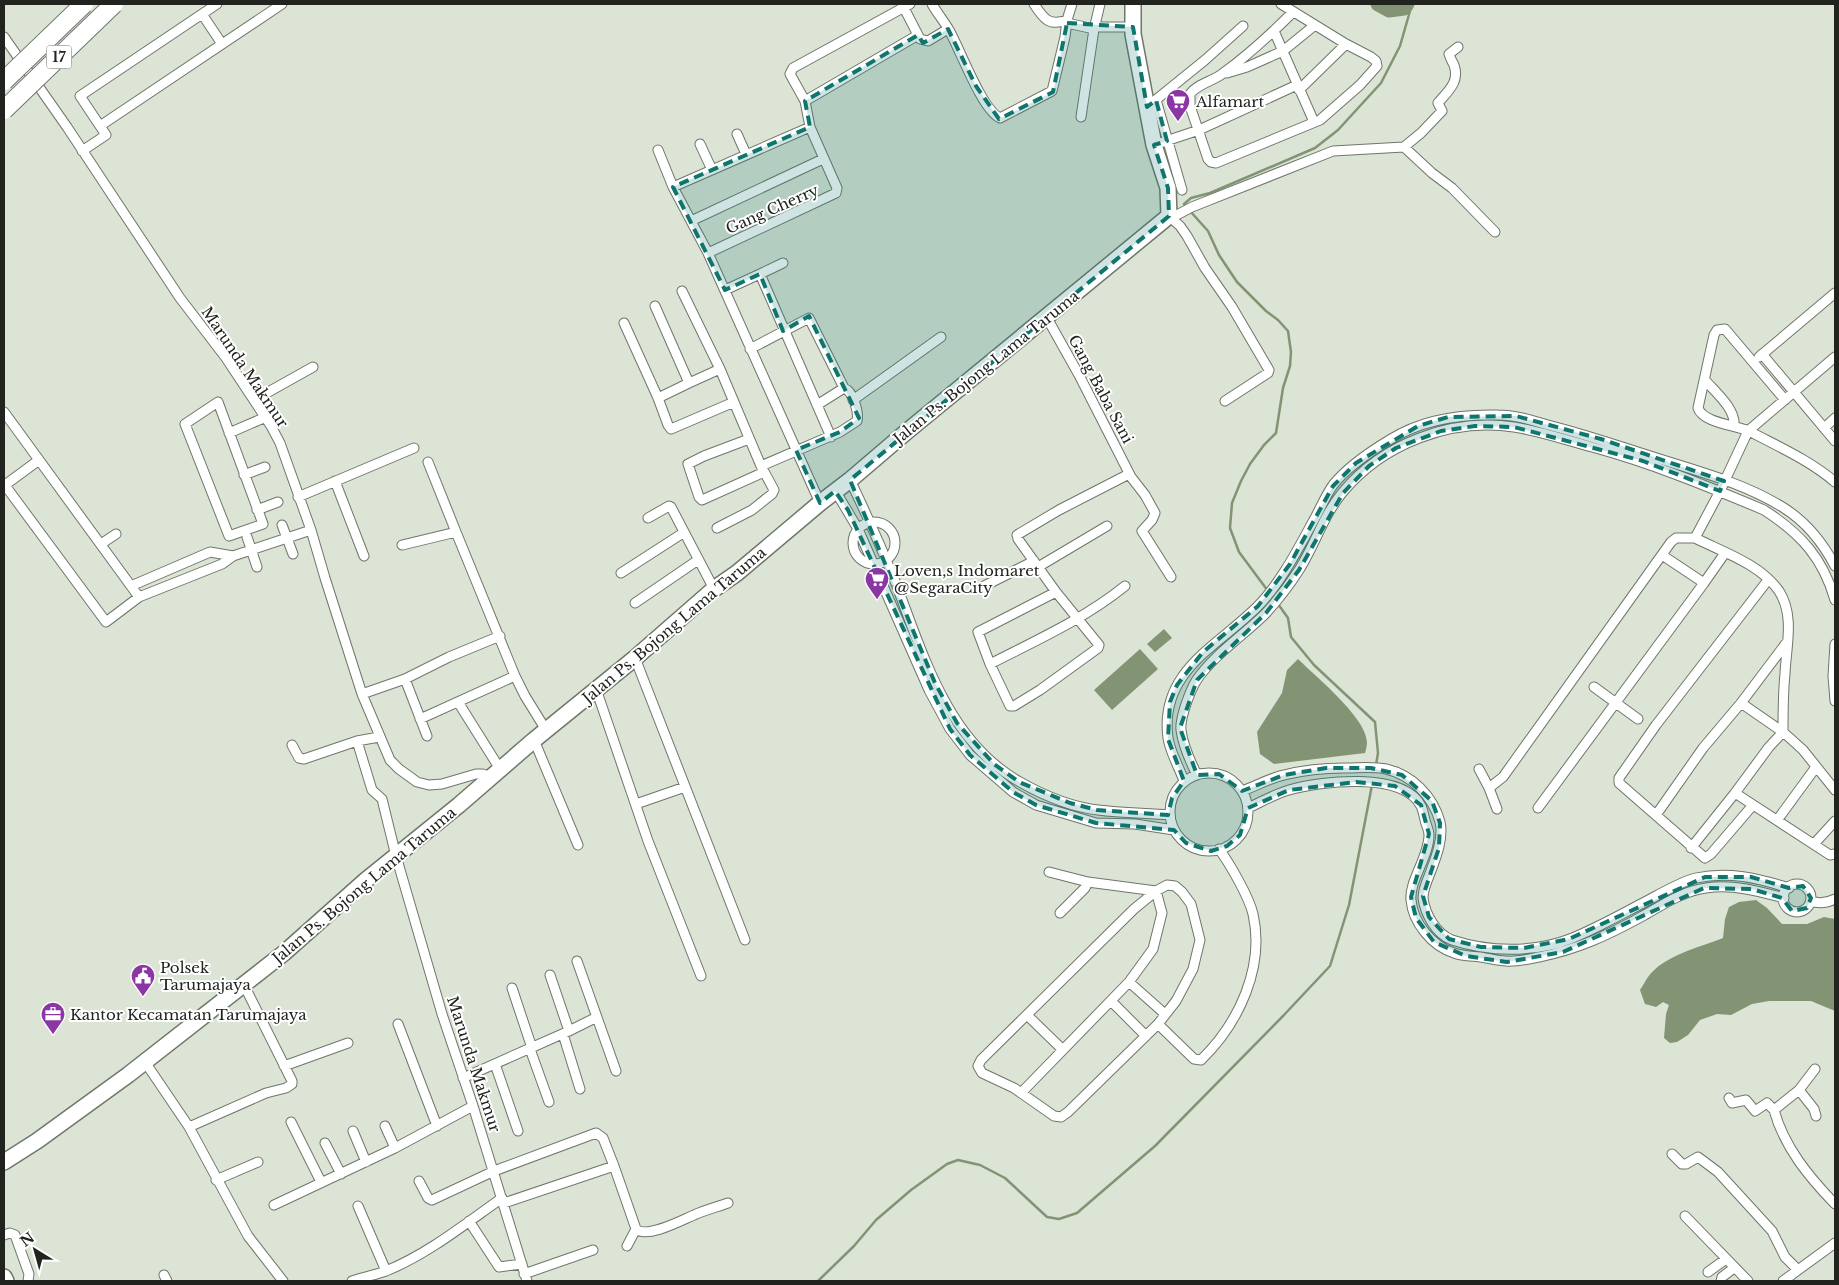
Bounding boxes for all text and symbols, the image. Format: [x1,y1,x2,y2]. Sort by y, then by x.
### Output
road number: 17 [46,46,72,68]
supermarket icon: Alfamart [1165,88,1191,122]
place label: Alfamart [1195,92,1265,111]
street label: Gang Cherry [723,180,822,238]
street label: Jalan Ps. Bojong Lama Taruma [888,286,1083,449]
street label: Marunda Makmur [197,303,293,432]
street label: Gang Baba Sani [1064,331,1138,447]
street label: Jalan Ps. Bojong Lama Taruma [577,542,770,709]
place label: Loven,s Indomaret @SegaraCity [894,561,1040,597]
supermarket icon: Loven,s Indomaret @SegaraCity [864,566,890,600]
street label: Jalan Ps. Bojong Lama Taruma [267,802,460,969]
place label: Polsek Tarumajaya [160,958,251,994]
public building icon: Polsek Tarumajaya [130,963,156,997]
street label: Marunda Makmur [443,994,505,1135]
office icon: Kantor Kecamatan Tarumajaya [40,1001,66,1035]
place label: Kantor Kecamatan Tarumajaya [70,1005,307,1024]
north arrow [10,1225,60,1275]
text: N [17,1228,38,1251]

